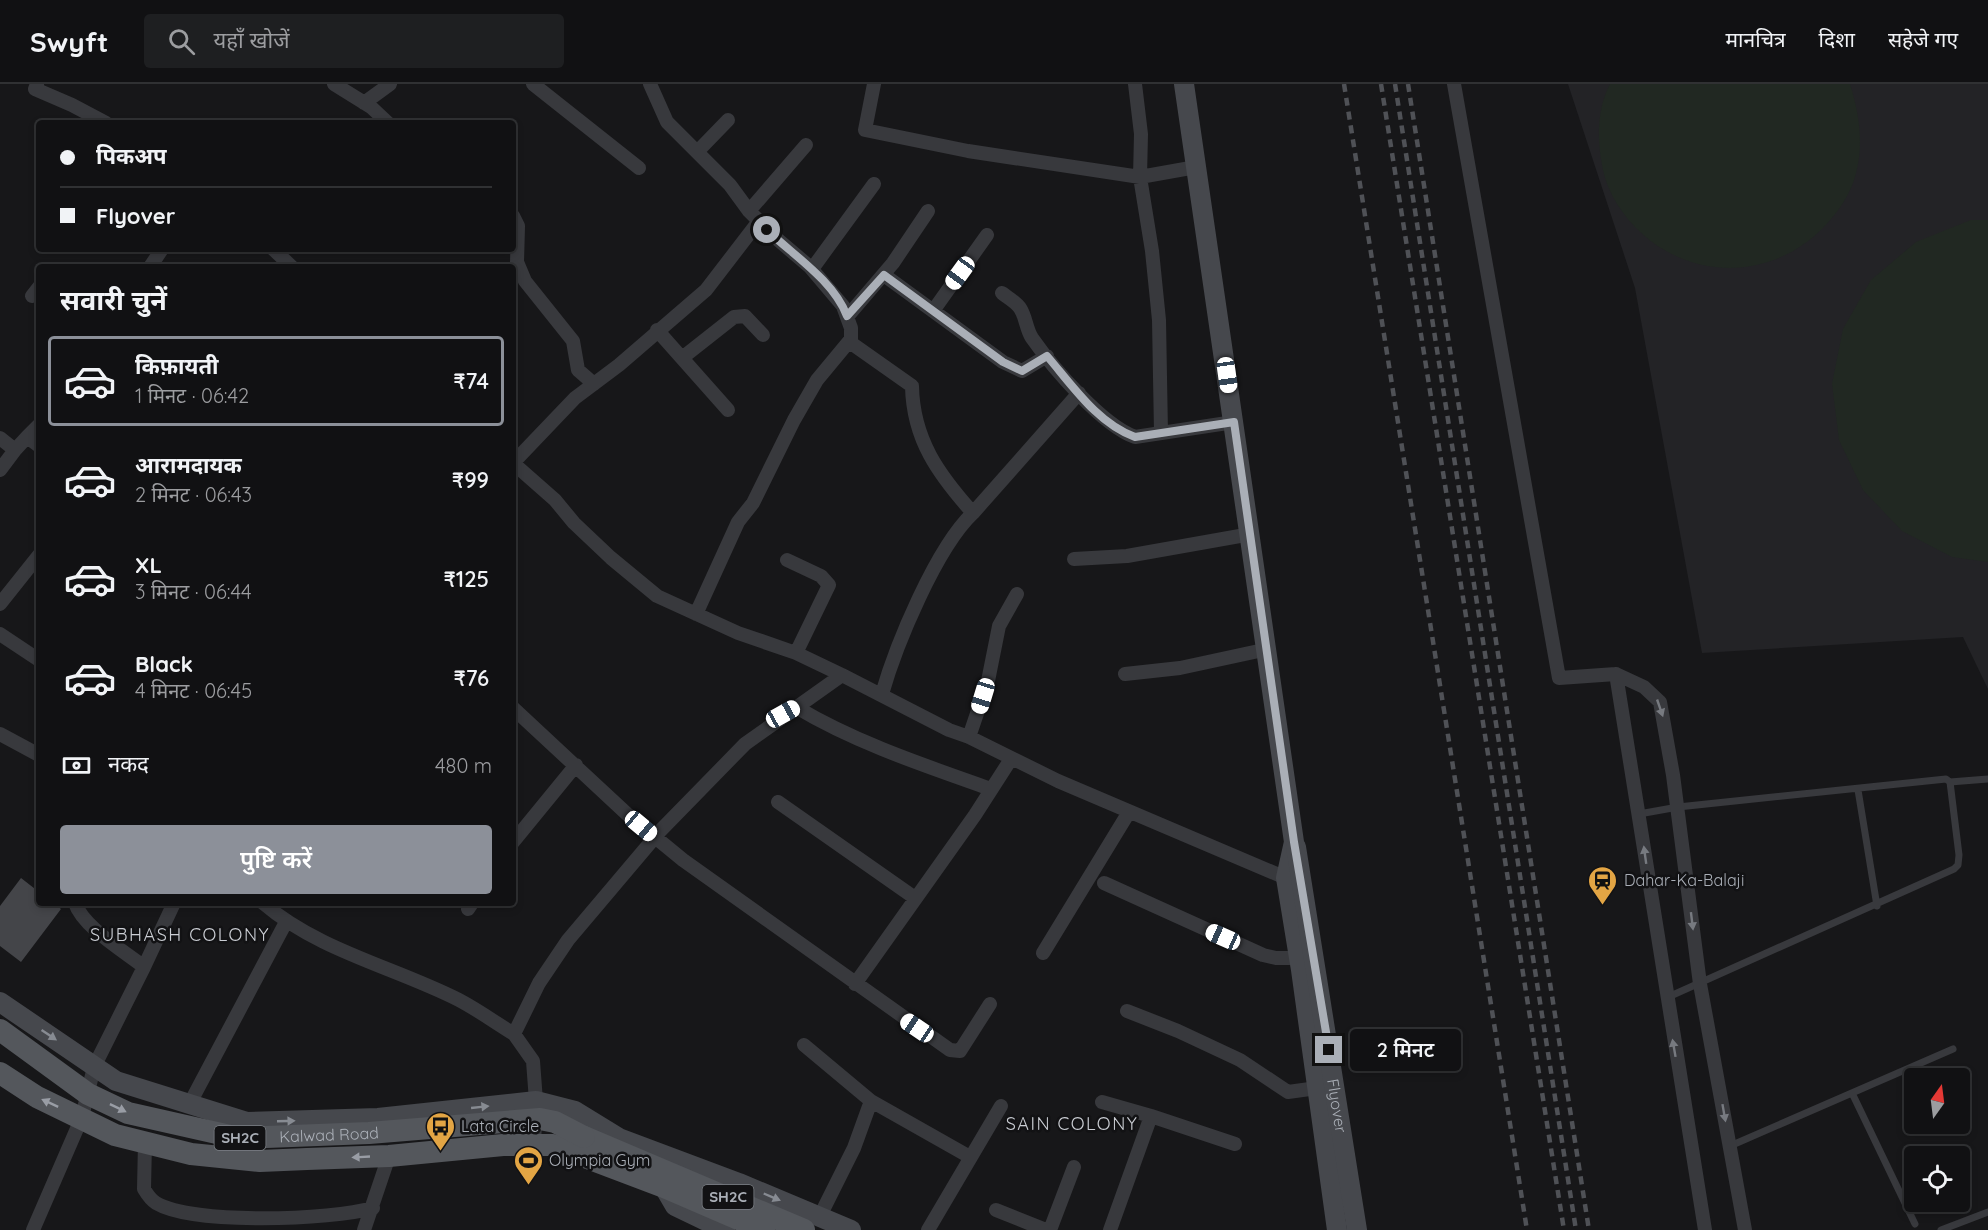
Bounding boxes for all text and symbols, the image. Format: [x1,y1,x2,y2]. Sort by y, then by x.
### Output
search box [144,14,564,68]
text: Swyft [30,24,108,59]
icon: search [165,25,198,58]
text: यहाँ खोजें [213,26,290,54]
text: मानचित्र [1726,26,1786,52]
text: दिशा [1819,26,1855,52]
text: सहेजे गए [1888,26,1958,52]
text: पिकअप [96,142,167,170]
text: Flyover [96,202,175,230]
route start [753,216,780,243]
car [942,253,978,293]
text: सवारी चुनें [60,283,167,317]
text: किफ़ायती [135,352,219,380]
icon: car [63,354,117,408]
car [1216,356,1238,394]
text: ₹74 [453,367,489,395]
text: 1 मिनट · 06:42 [135,383,249,408]
text: आरामदायक [135,451,242,479]
icon: car [63,453,117,507]
text: ₹99 [452,466,489,494]
text: 2 मिनट · 06:43 [135,482,252,507]
text: XL [135,551,162,579]
icon: car [63,552,117,606]
text: ₹125 [443,565,489,593]
text: 3 मिनट · 06:44 [135,579,252,604]
text: Black [135,650,193,678]
icon: car [63,651,117,705]
text: ₹76 [454,664,489,692]
car [969,676,997,716]
text: 4 मिनट · 06:45 [135,678,252,703]
car [763,697,803,731]
one-way arrow [1656,699,1665,717]
icon: cash [60,749,93,782]
text: नकद [108,750,149,778]
text: 480 m [435,753,492,778]
car [621,808,661,844]
button: पुष्टि करें [60,825,492,894]
one-way arrow [1640,846,1649,865]
station icon: Dahar-Ka-Balaji [1587,864,1619,906]
place label: Dahar-Ka-Balaji [1624,870,1744,890]
one-way arrow [1687,911,1697,930]
car [1203,921,1243,953]
district label: SUBHASH COLONY [90,923,270,946]
car [897,1010,937,1046]
one-way arrow [40,1029,56,1041]
callout: 2 मिनट [1350,1029,1461,1071]
route end [1315,1036,1342,1063]
text: 2 मिनट [1377,1037,1434,1062]
one-way arrow [1670,1038,1679,1057]
north arrow [1904,1068,1970,1134]
map controls [1904,1068,1970,1212]
street label: Flyover [1323,1077,1351,1134]
one-way arrow [41,1098,58,1107]
one-way arrow [471,1102,490,1112]
one-way arrow [110,1104,127,1113]
one-way arrow [1720,1104,1729,1123]
bus stop icon: Lata Circle [424,1110,456,1152]
district label: SAIN COLONY [1006,1112,1138,1135]
one-way arrow [277,1116,296,1125]
place label: Lata Circle [461,1116,539,1136]
street label: Kalwad Road [279,1122,380,1146]
road number: SH2C [214,1126,266,1150]
sports icon: Olympia Gym [512,1144,544,1186]
button: locate [1904,1146,1970,1212]
place label: Olympia Gym [549,1150,650,1170]
one-way arrow [351,1152,370,1161]
road number: SH2C [702,1185,754,1209]
one-way arrow [763,1192,781,1202]

